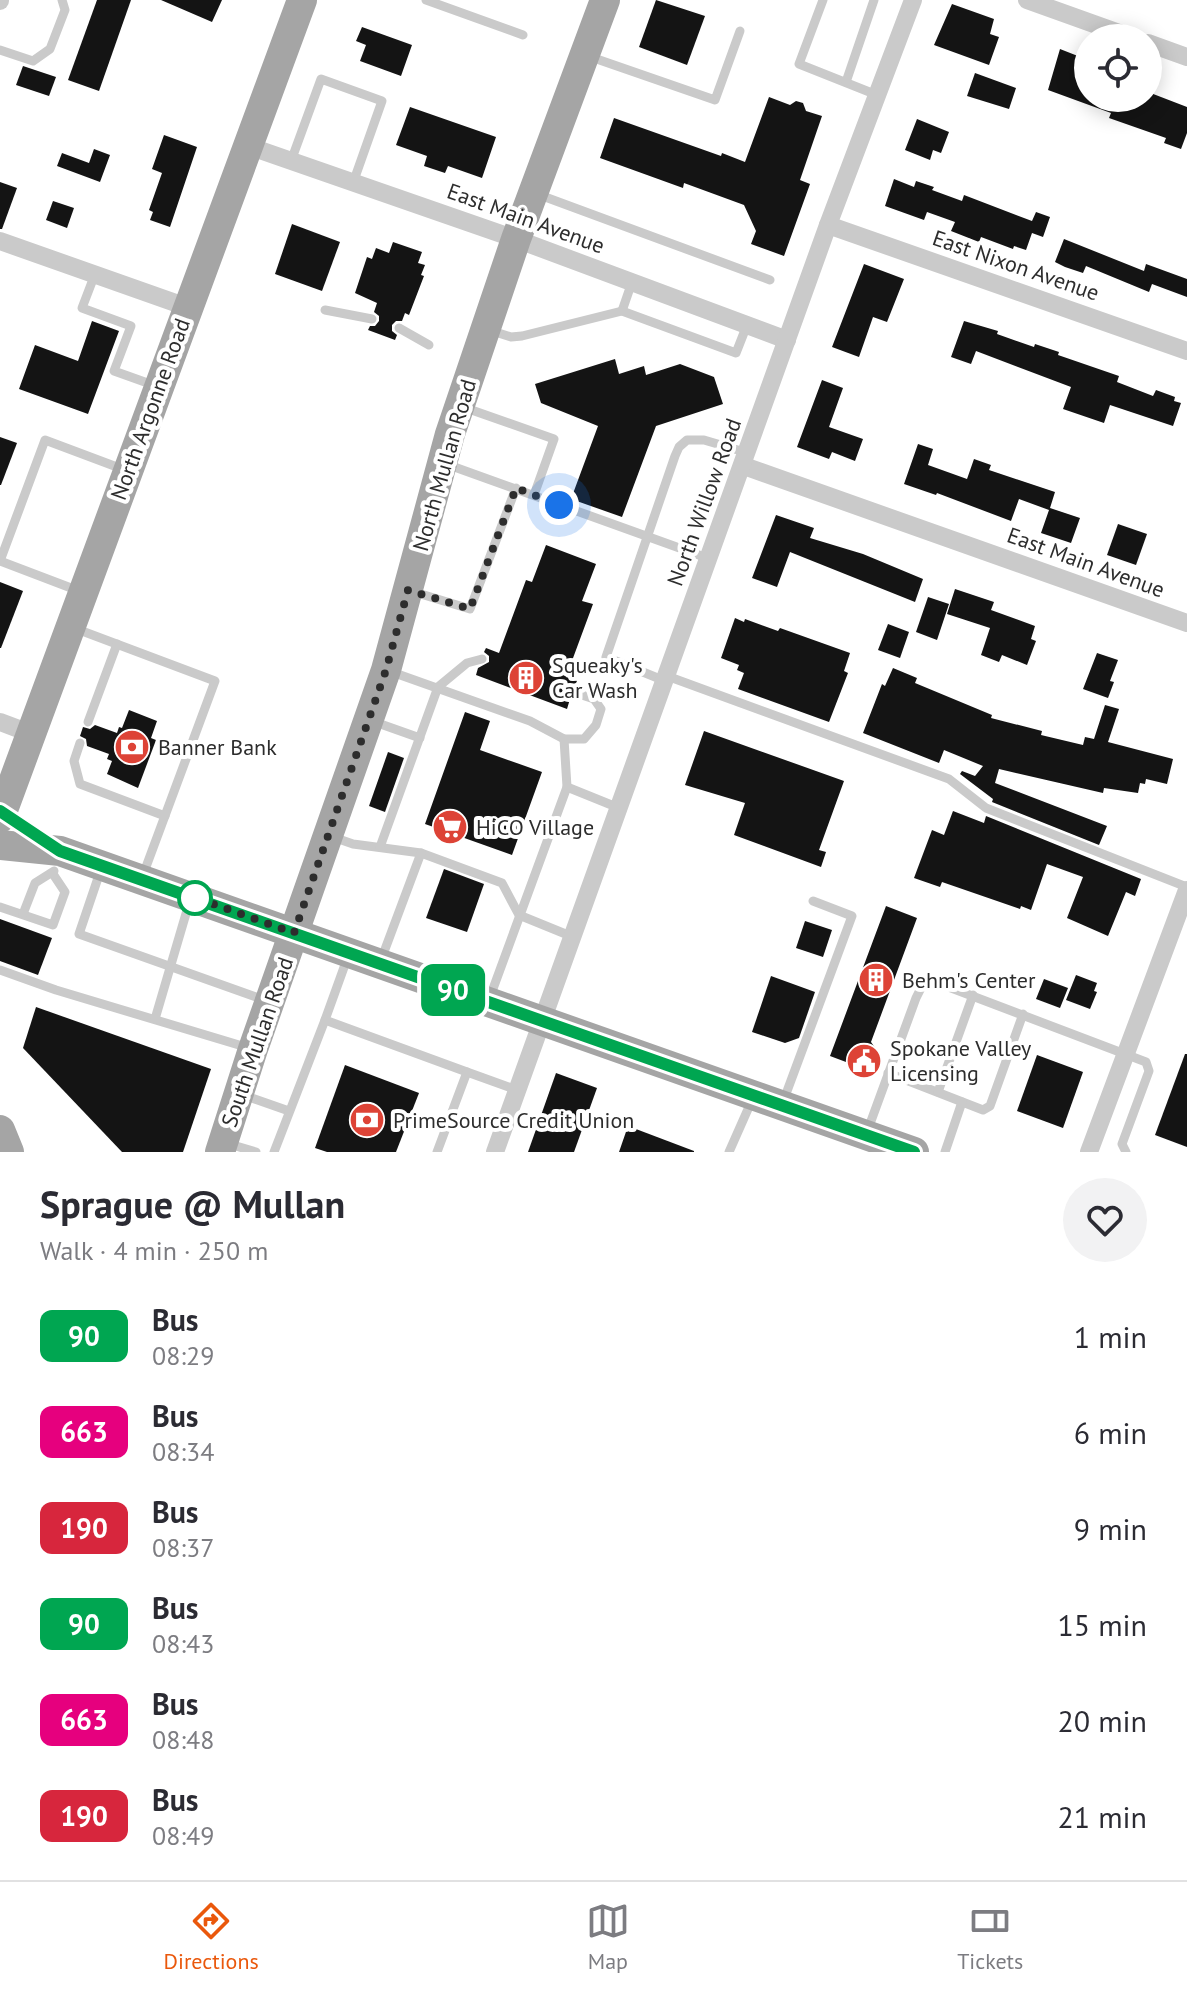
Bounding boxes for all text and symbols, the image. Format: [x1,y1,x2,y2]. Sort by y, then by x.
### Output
map controls [1074,24,1162,112]
button: locate [1074,24,1162,112]
street label: East Main Avenue [443,177,609,259]
street label: East Nixon Avenue [929,223,1103,307]
street label: North Argonne Road [104,314,196,504]
street label: North Mullan Road [406,376,482,554]
street label: North Willow Road [661,414,747,590]
your location [539,485,579,525]
street label: East Main Avenue [1003,521,1169,603]
place label: Squeaky's Car Wash [552,651,643,704]
building icon: Squeaky's Car Wash [507,659,545,697]
bank icon: Banner Bank [113,728,151,766]
place label: Banner Bank [158,733,277,761]
supermarket icon: HiCO Village [431,808,469,846]
place label: HiCO Village [476,813,594,841]
unlabelled marker [178,881,212,915]
street label: South Mullan Road [215,953,299,1131]
building icon: Behm's Center [857,961,895,999]
line badge: 90 [417,964,489,1016]
place label: Behm's Center [902,966,1036,994]
text: 90 [437,971,469,1008]
place label: Spokane Valley Licensing [890,1034,1032,1087]
public building icon: Spokane Valley Licensing [845,1042,883,1080]
bank icon: PrimeSource Credit Union [348,1101,386,1139]
place label: PrimeSource Credit Union [393,1106,634,1134]
button: heart [1063,1178,1147,1262]
text: Sprague @ Mullan [40,1179,345,1228]
text: Walk · 4 min · 250 m [40,1234,268,1267]
text: Bus [152,1300,199,1339]
text: 90 [68,1317,100,1354]
text: 1 min [1074,1317,1147,1356]
text: 08:29 [152,1339,214,1372]
text: Bus [152,1396,199,1435]
text: 663 [60,1413,108,1450]
text: 6 min [1074,1413,1147,1452]
text: 08:34 [152,1435,214,1468]
text: Bus [152,1492,199,1531]
text: 190 [60,1509,108,1546]
text: 9 min [1074,1509,1147,1548]
text: 08:37 [152,1531,214,1564]
text: Bus [152,1588,199,1627]
text: 90 [68,1605,100,1642]
text: 15 min [1057,1605,1147,1644]
text: 08:43 [152,1627,214,1660]
text: Bus [152,1684,199,1723]
text: 663 [60,1701,108,1738]
text: 20 min [1057,1701,1147,1740]
text: 08:48 [152,1723,214,1756]
text: Bus [152,1780,199,1819]
text: 190 [60,1797,108,1834]
text: 21 min [1057,1797,1147,1836]
text: 08:49 [152,1819,214,1852]
tab: Directions [164,1899,259,1975]
tab: Map [586,1899,630,1975]
tab: Tickets [957,1899,1023,1975]

